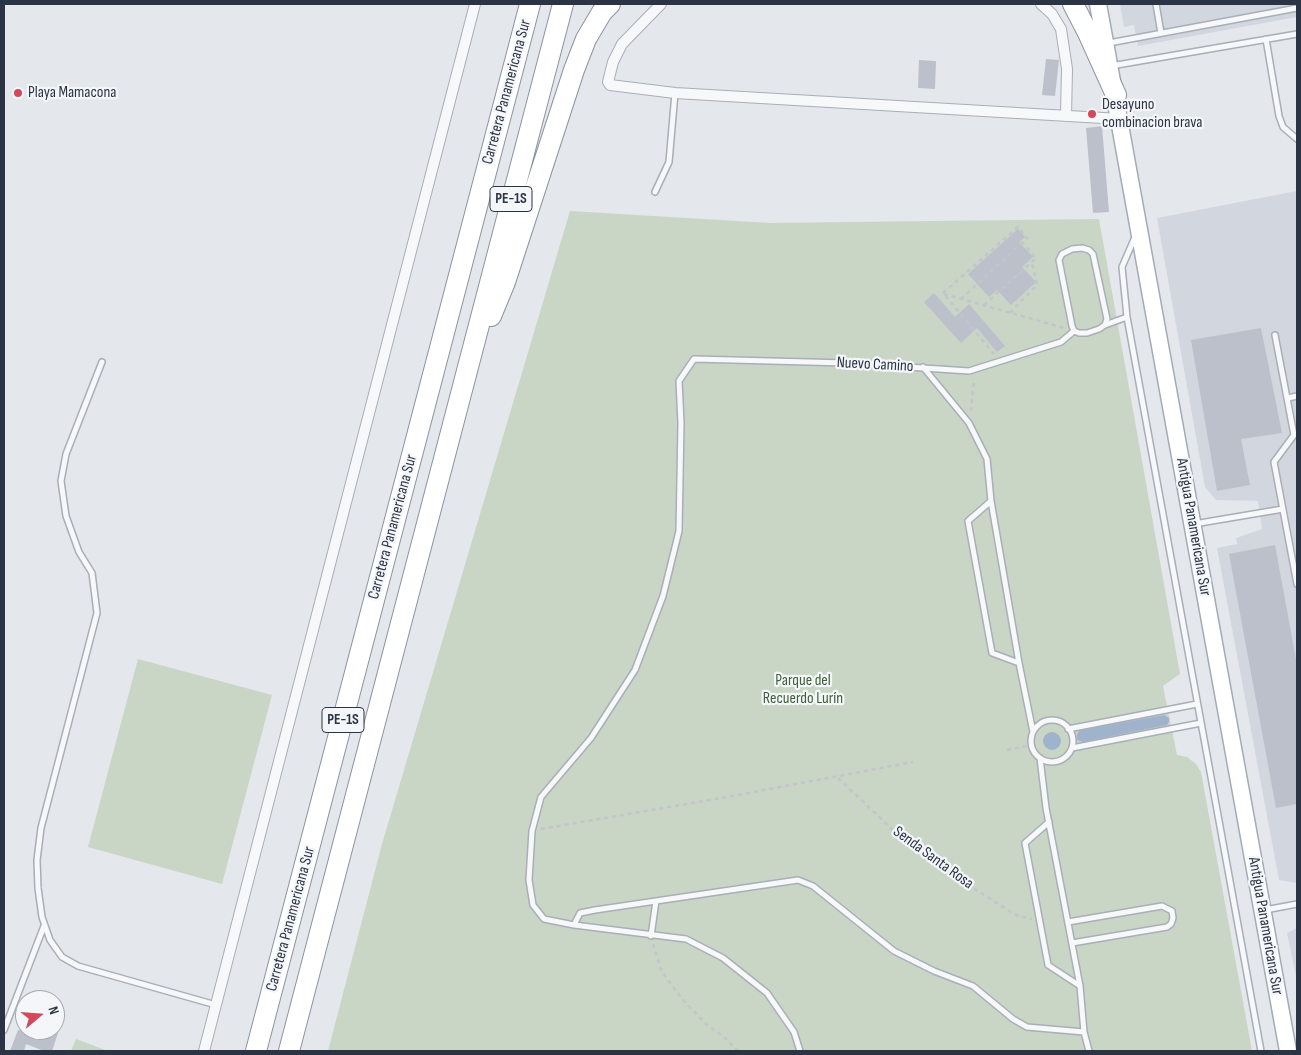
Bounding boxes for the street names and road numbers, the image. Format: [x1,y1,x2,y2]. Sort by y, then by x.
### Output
street label: Carretera Panamericana Sur [478,17,536,167]
road number: PE-1S [490,186,532,212]
street label: Nuevo Camino [836,353,914,377]
street label: Carretera Panamericana Sur [364,452,422,602]
street label: Antigua Panamericana Sur [1171,457,1215,597]
road number: PE-1S [322,708,364,732]
street label: Senda Santa Rosa [889,822,977,894]
street label: Carretera Panamericana Sur [262,844,320,994]
street label: Antigua Panamericana Sur [1243,856,1287,996]

